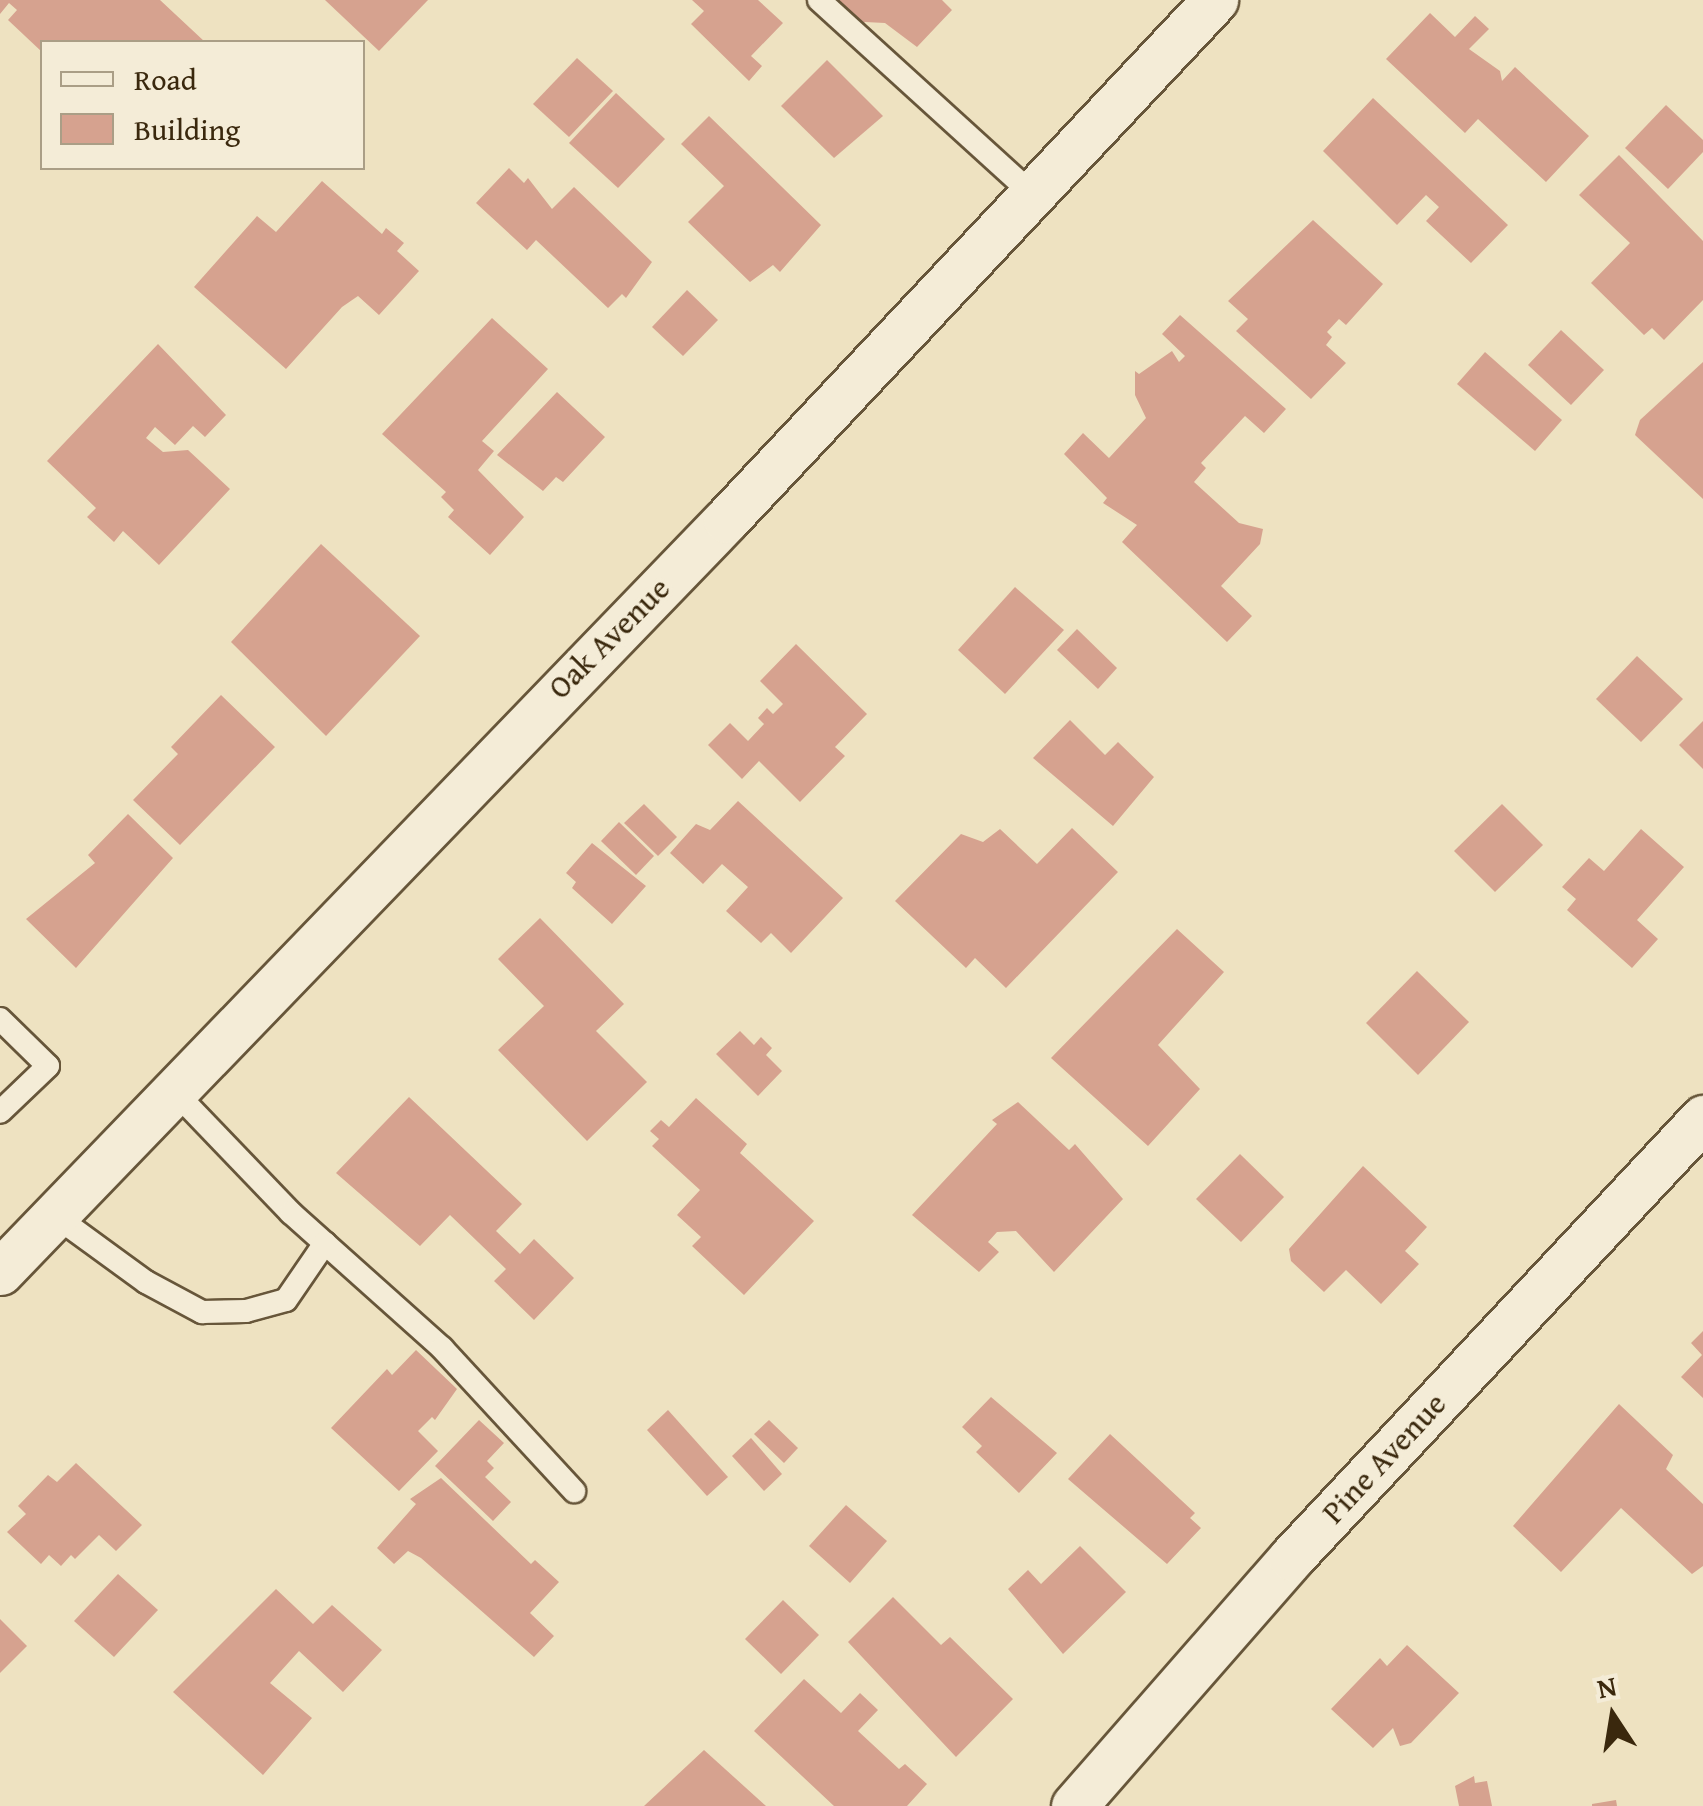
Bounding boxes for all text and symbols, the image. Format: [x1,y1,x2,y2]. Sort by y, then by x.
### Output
legend [40,40,365,170]
text: Road [134,57,197,101]
text: Building [134,107,240,151]
street label: Oak Avenue [540,569,678,707]
street label: Pine Avenue [1314,1385,1454,1531]
text: N [1593,1664,1620,1708]
north arrow [1563,1666,1663,1766]

